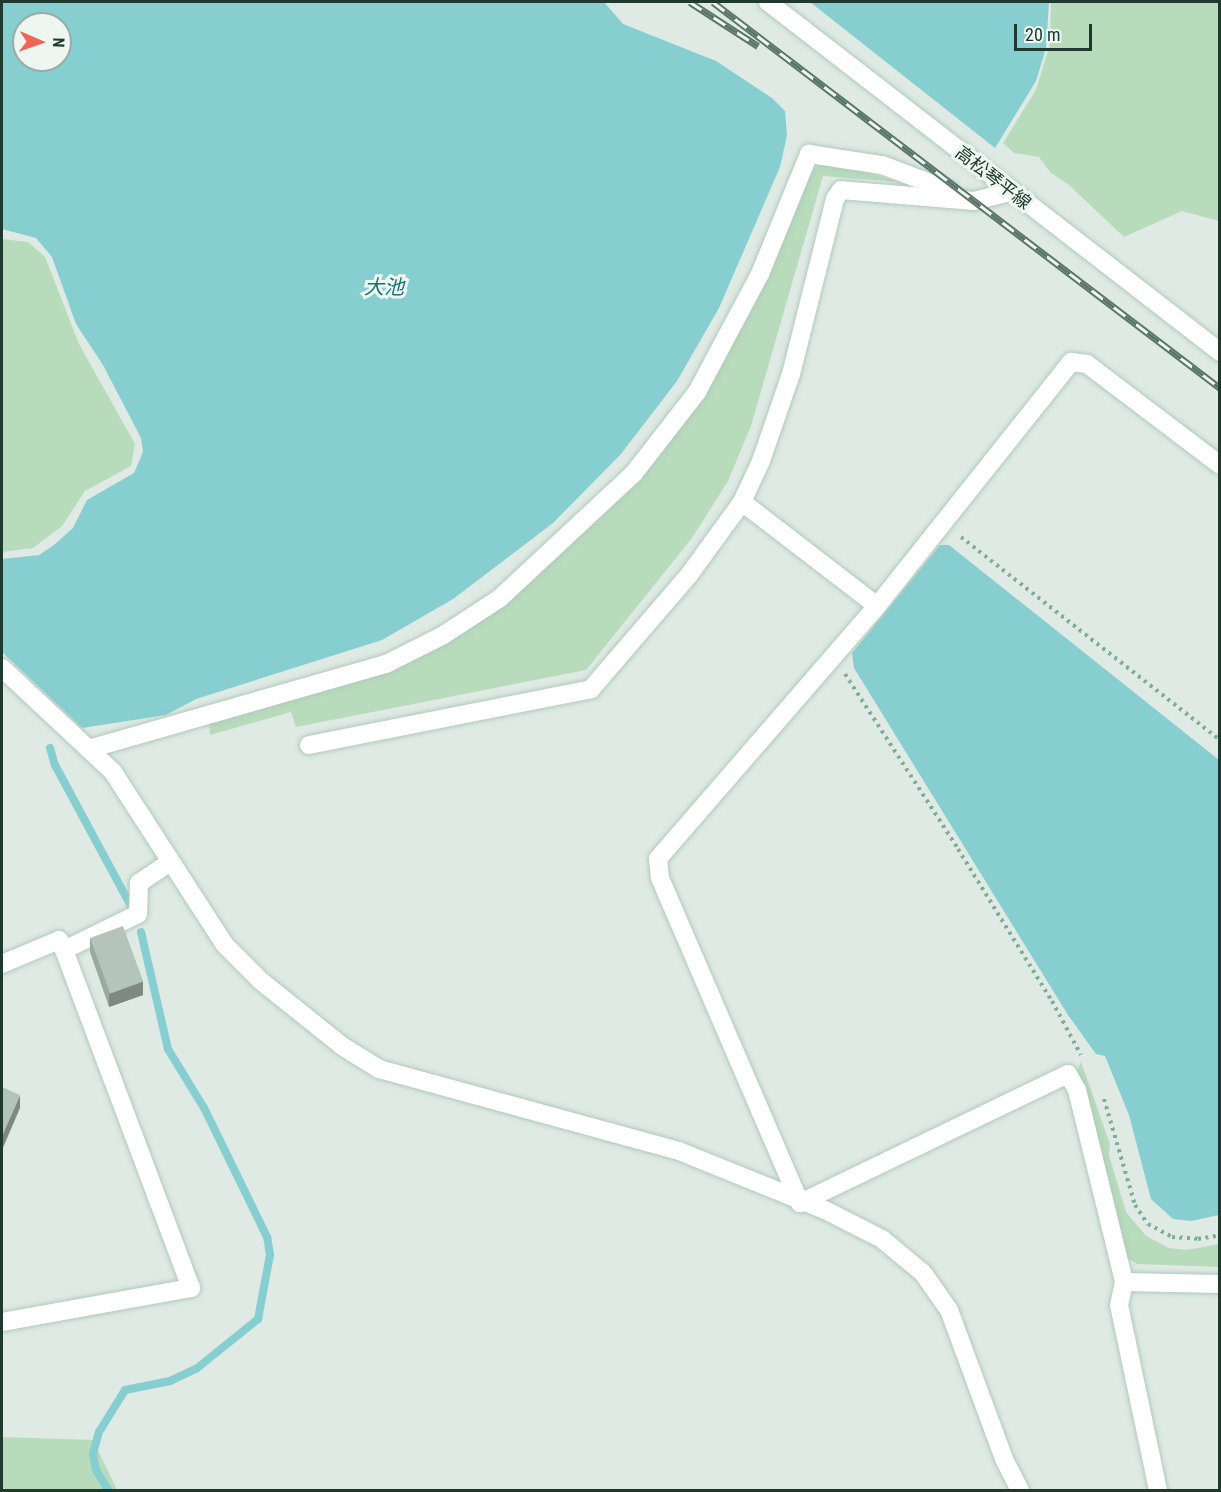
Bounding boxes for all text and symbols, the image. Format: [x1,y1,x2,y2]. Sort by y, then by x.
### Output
north arrow [12,12,72,72]
scale bar [1017,12,1095,50]
text: 20 m [1025,24,1060,45]
text: N [49,37,68,48]
street label: 高松琴平線 [951,142,1035,214]
water label: 大池 [364,275,404,299]

